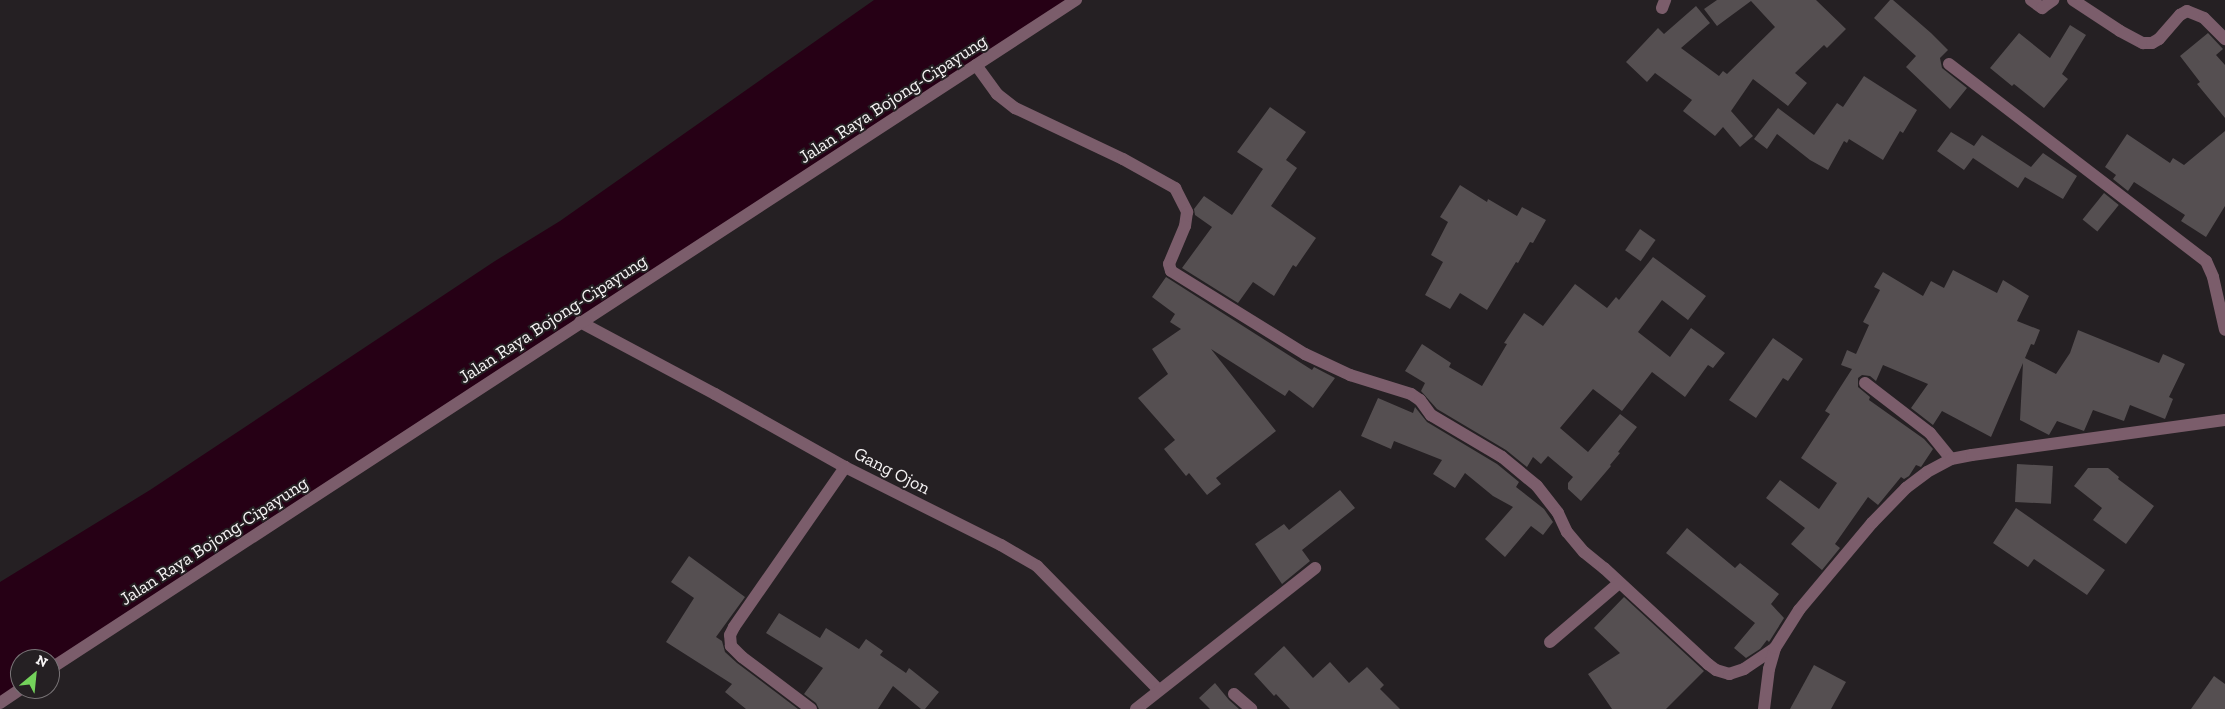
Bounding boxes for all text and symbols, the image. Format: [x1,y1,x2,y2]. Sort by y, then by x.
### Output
street label: Jalan Raya Bojong-Cipayung [795,30,991,168]
street label: Jalan Raya Bojong-Cipayung [455,250,651,388]
street label: Gang Ojon [850,443,934,499]
street label: Jalan Raya Bojong-Cipayung [116,472,312,610]
north arrow [10,649,60,699]
text: N [33,651,50,671]

